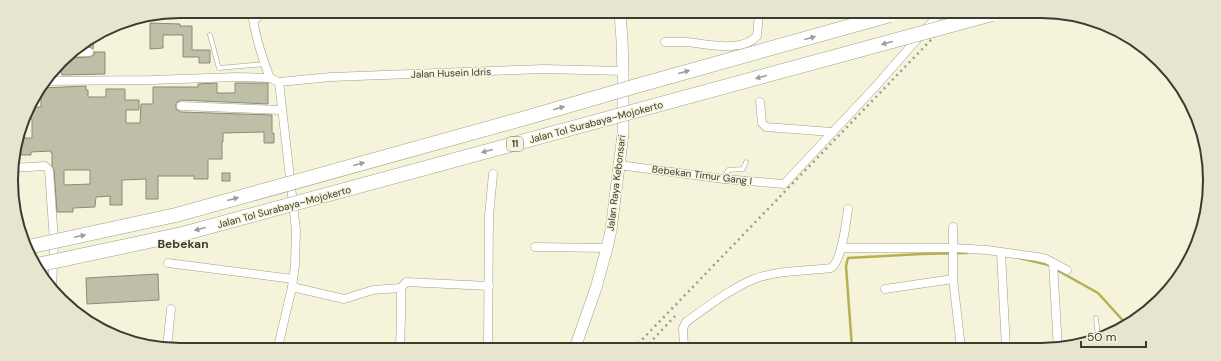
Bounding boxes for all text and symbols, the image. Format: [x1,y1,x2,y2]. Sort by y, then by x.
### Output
one-way arrow [803,34,816,40]
one-way arrow [880,40,893,46]
street label: Jalan Husein Idris [411,65,491,81]
one-way arrow [679,69,691,75]
one-way arrow [755,74,767,80]
street label: Jalan Tol Surabaya–Mojokerto [528,98,664,146]
one-way arrow [554,105,566,111]
street label: Jalan Raya Kebonsari [604,134,628,232]
road number: 11 [507,137,523,151]
one-way arrow [481,148,493,154]
one-way arrow [353,161,365,167]
street label: Bebekan Timur Gang I [651,162,753,188]
street label: Jalan Tol Surabaya–Mojokerto [216,183,352,231]
one-way arrow [228,196,240,202]
one-way arrow [193,227,206,233]
one-way arrow [74,232,86,238]
district label: Bebekan [157,236,209,252]
scale bar [1081,323,1146,349]
text: 50 m [1087,329,1116,345]

